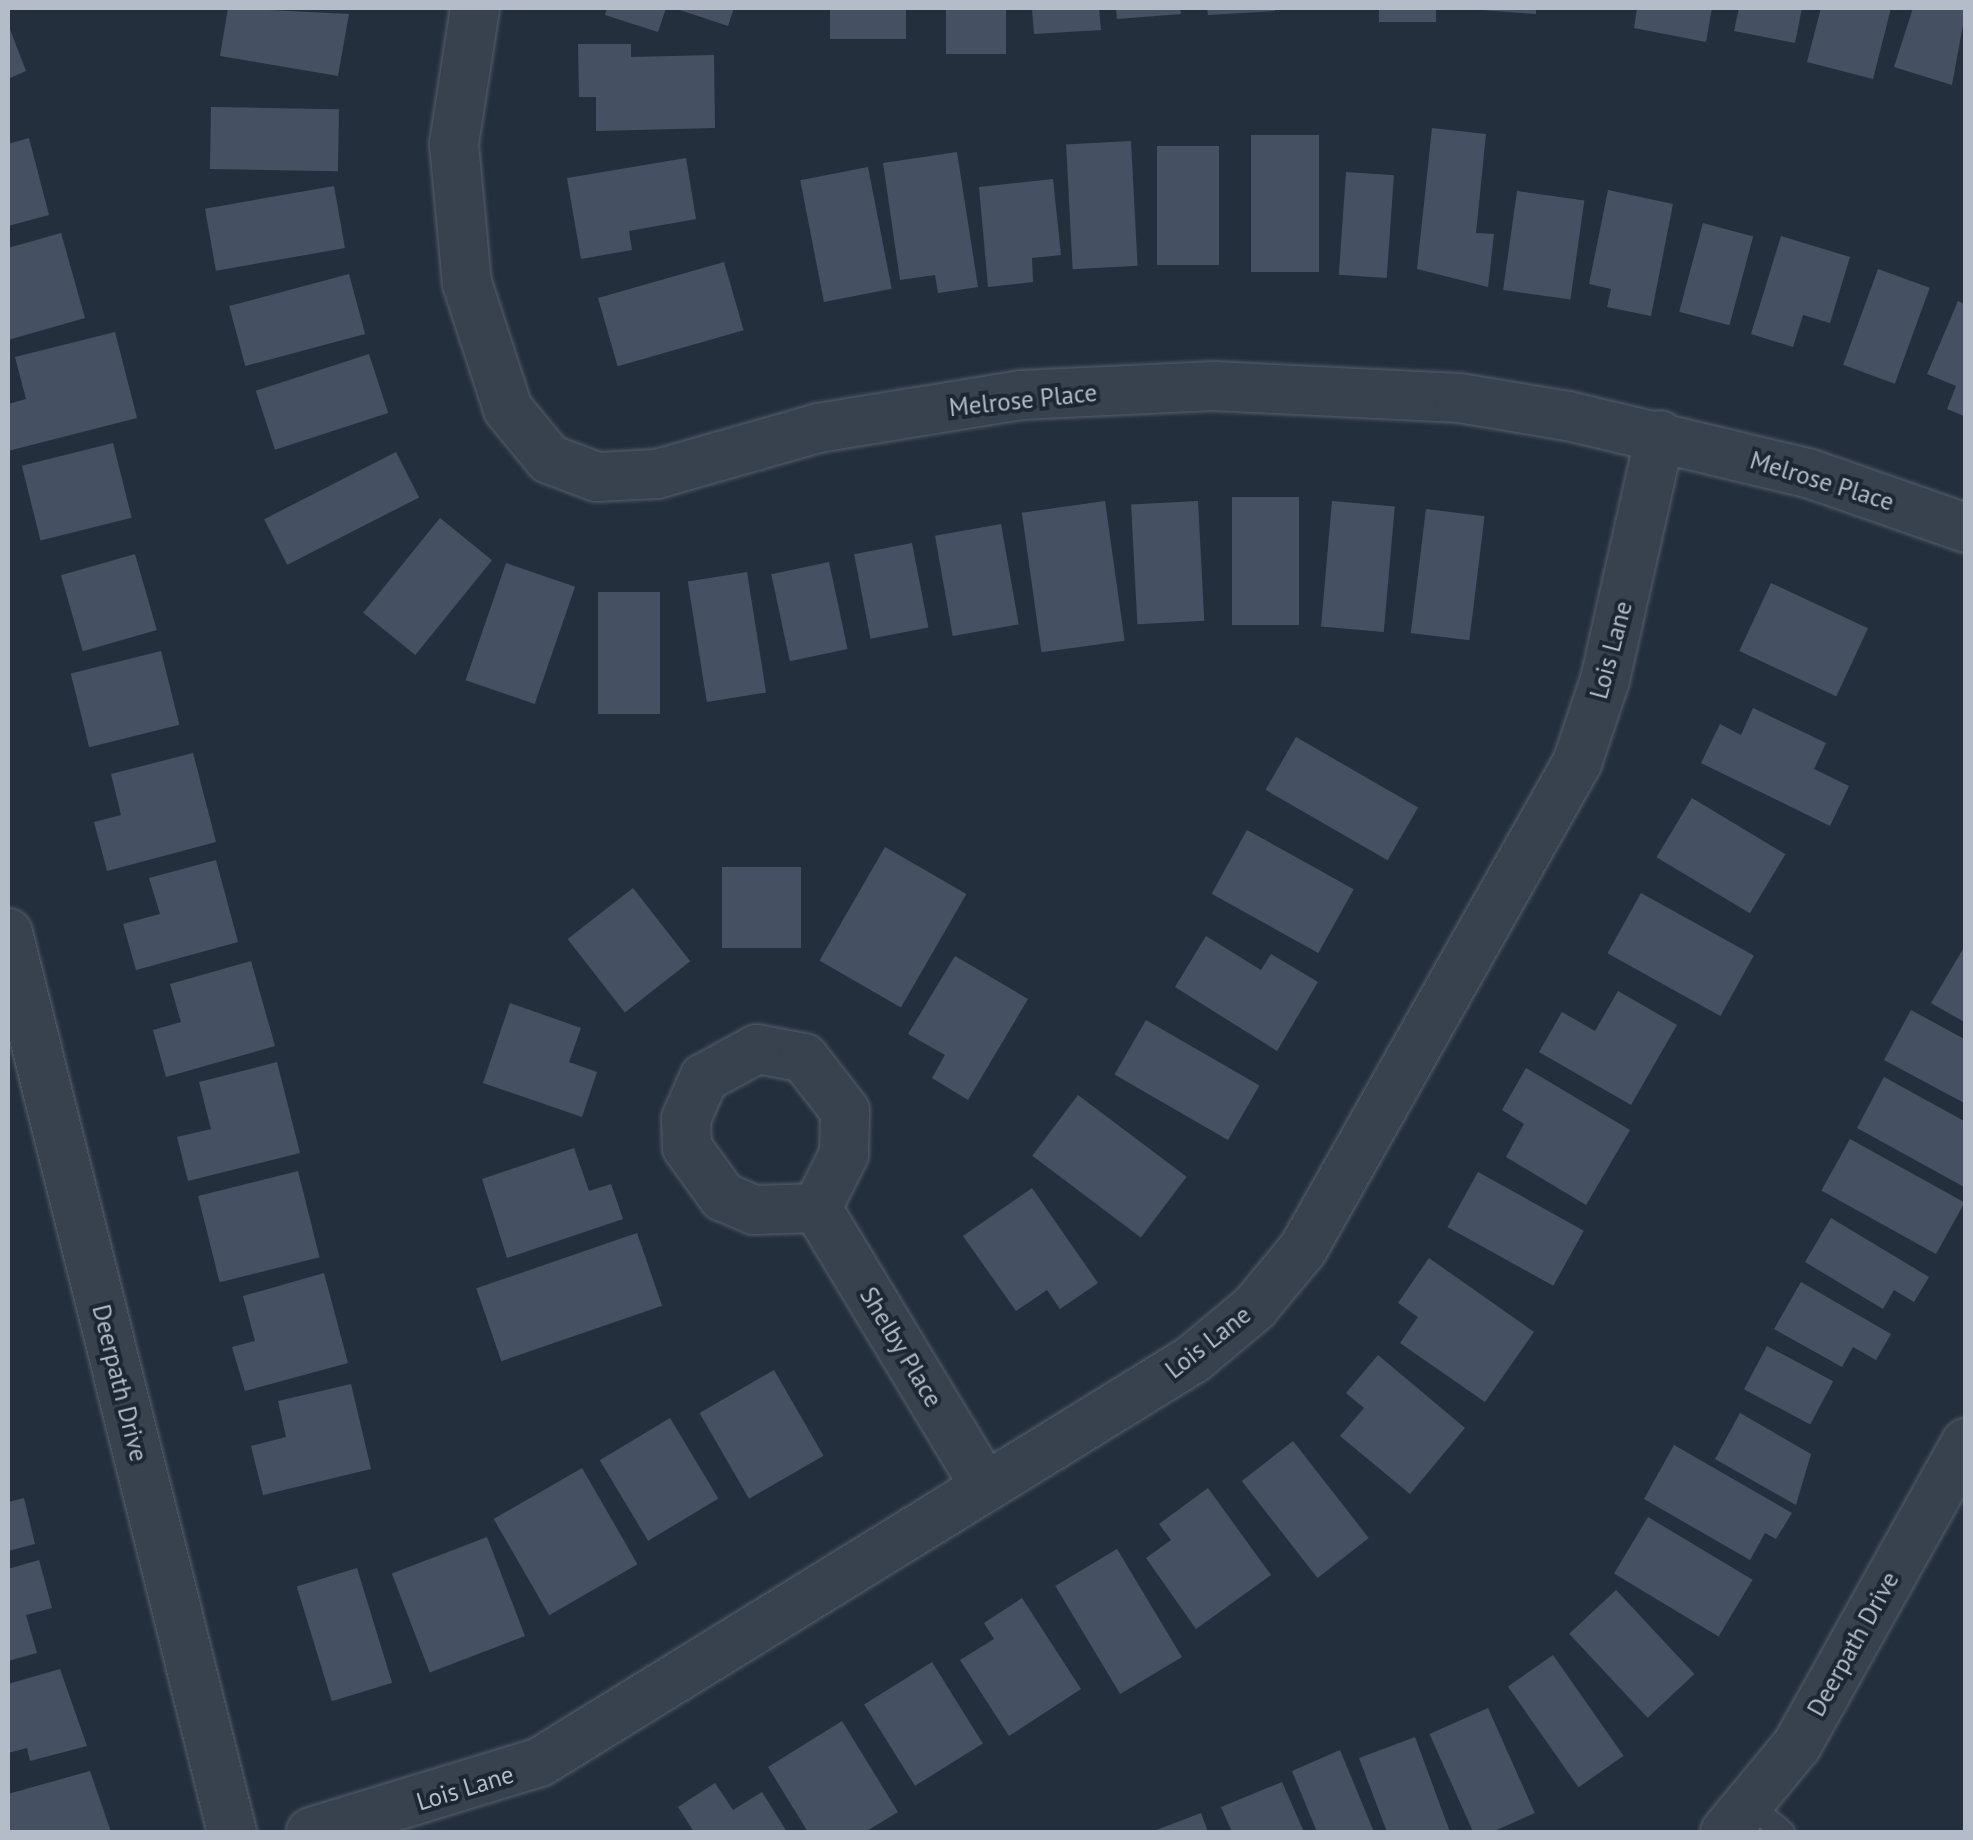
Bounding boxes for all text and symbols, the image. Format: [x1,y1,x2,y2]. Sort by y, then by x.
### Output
street label: Melrose Place [948,377,1098,423]
street label: Melrose Place [1747,445,1897,517]
street label: Lois Lane [1584,598,1638,702]
street label: Shelby Place [853,1281,949,1413]
street label: Lois Lane [1159,1299,1257,1385]
street label: Deerpath Drive [86,1301,154,1465]
street label: Deerpath Drive [1801,1566,1905,1722]
street label: Lois Lane [413,1759,517,1817]

